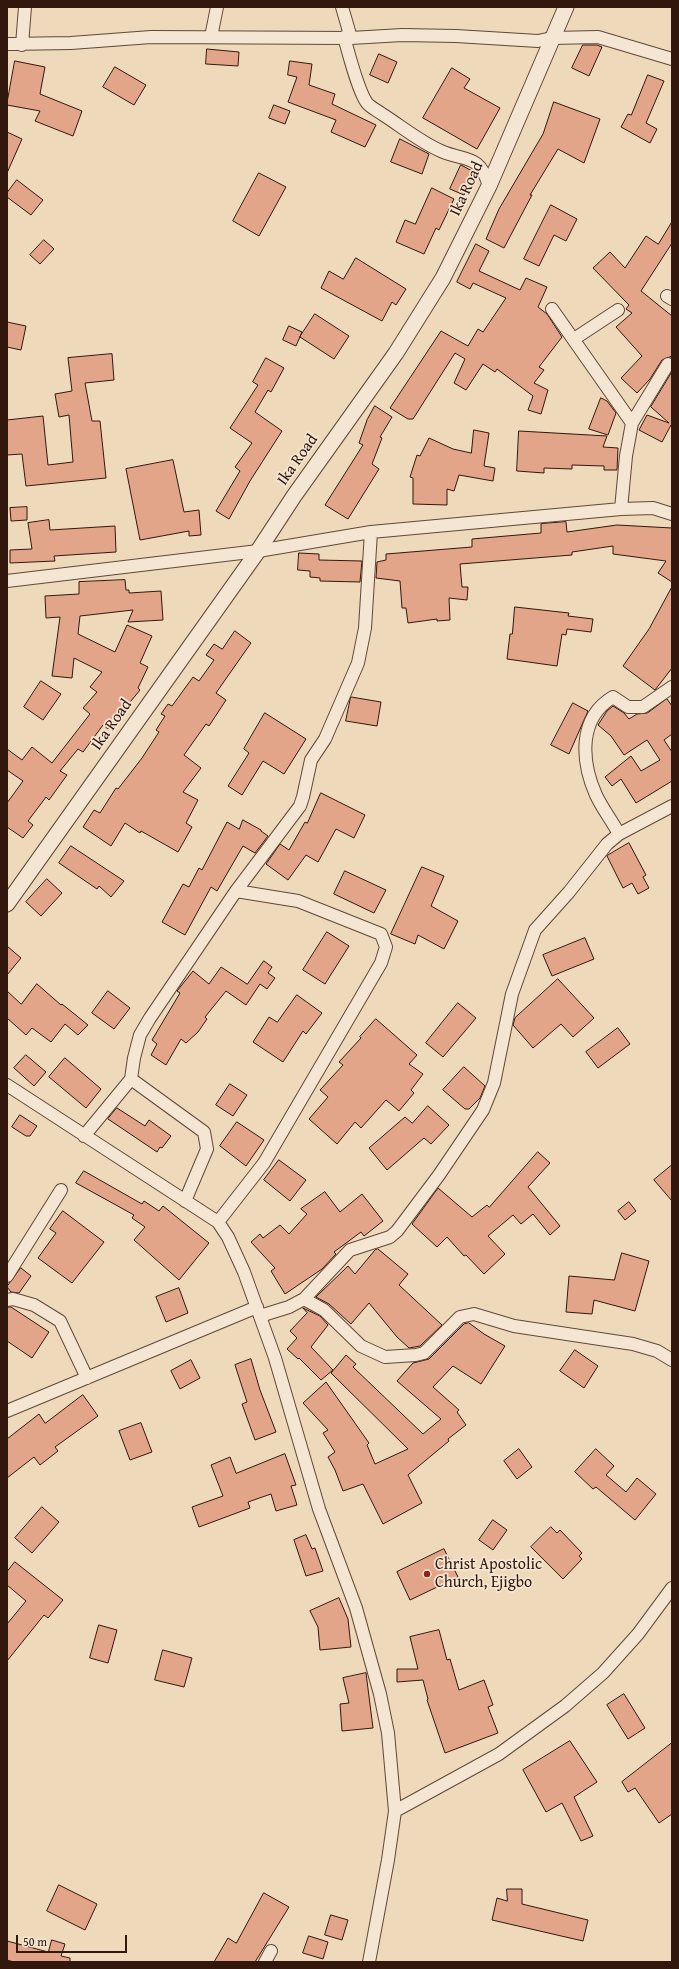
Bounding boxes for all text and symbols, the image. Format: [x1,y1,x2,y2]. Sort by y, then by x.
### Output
street label: Ika Road [446,159,488,219]
street label: Ika Road [274,431,322,489]
street label: Ika Road [88,696,136,754]
place label: Christ Apostolic Church, Ejigbo [435,1555,542,1593]
marker: Christ Apostolic Church, Ejigbo [422,1569,432,1579]
scale bar [18,1927,129,1953]
text: 50 m [23,1933,47,1950]

